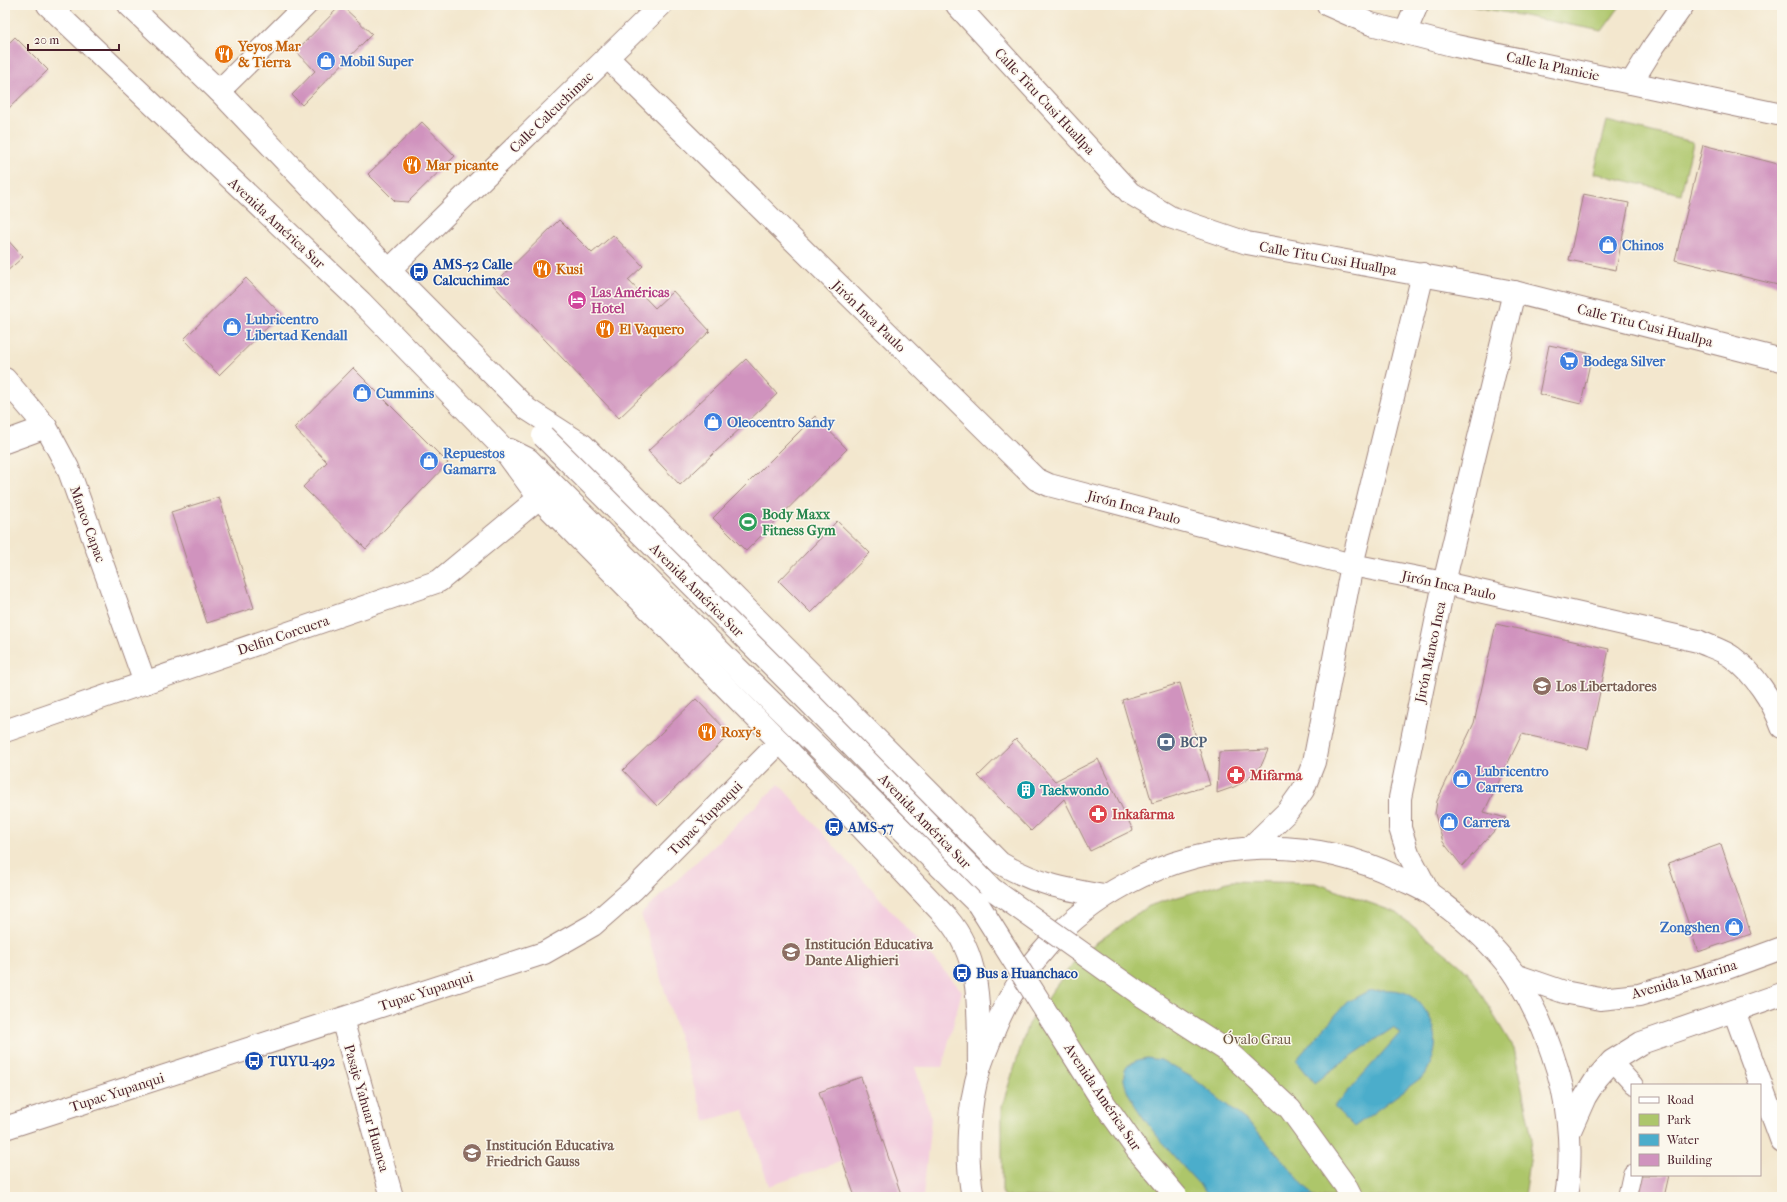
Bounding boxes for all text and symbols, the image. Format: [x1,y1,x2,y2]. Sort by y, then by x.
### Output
scale bar [28,26,119,52]
text: 20 m [34,33,59,47]
place label: Yeyos Mar & Tierra [237,38,302,71]
restaurant icon: Yeyos Mar & Tierra [213,43,235,65]
street label: Calle Titu Cusi Huallpa [991,45,1099,158]
street label: Calle la Planicie [1505,48,1601,85]
shop icon: Mobil Super [315,50,337,72]
place label: Mobil Super [339,53,415,70]
street label: Calle Calcuchimac [506,68,597,157]
restaurant icon: Mar picante [401,154,423,176]
place label: Mar picante [425,157,498,174]
street label: Avenida América Sur [224,174,329,273]
shop icon: Chinos [1597,234,1619,256]
place label: Chinos [1622,237,1665,254]
street label: Calle Titu Cusi Huallpa [1258,238,1399,279]
place label: AMS-52 Calle Calcuchimac [432,256,513,289]
restaurant icon: Kusi [531,258,553,280]
bus stop icon: AMS-52 Calle Calcuchimac [408,261,430,283]
place label: Kusi [556,261,584,278]
street label: Jirón Inca Paulo [828,276,909,356]
place label: Las Américas Hotel [591,284,670,317]
hotel icon: Las Américas Hotel [566,289,588,311]
street label: Calle Titu Cusi Huallpa [1575,300,1715,351]
place label: Lubricentro Libertad Kendall [246,311,348,344]
shop icon: Lubricentro Libertad Kendall [221,316,243,338]
restaurant icon: El Vaquero [594,318,616,340]
place label: El Vaquero [619,321,684,338]
supermarket icon: Bodega Silver [1558,350,1580,372]
place label: Bodega Silver [1583,353,1666,370]
shop icon: Cummins [351,382,373,404]
place label: Cummins [376,385,435,402]
shop icon: Oleocentro Sandy [702,411,724,433]
place label: Oleocentro Sandy [727,414,836,431]
place label: Repuestos Gamarra [443,445,505,478]
shop icon: Repuestos Gamarra [418,450,440,472]
street label: Manco Capac [66,484,109,565]
street label: Jirón Inca Paulo [1084,487,1182,528]
place label: Body Maxx Fitness Gym [761,506,836,539]
sports icon: Body Maxx Fitness Gym [737,511,759,533]
street label: Avenida América Sur [645,539,747,641]
street label: Jirón Inca Paulo [1399,567,1498,604]
street label: Jirón Manco Inca [1411,599,1450,705]
street label: Delfin Corcuera [235,612,332,659]
school or university icon: Los Libertadores [1531,675,1553,697]
place label: Los Libertadores [1556,678,1657,695]
restaurant icon: Roxy's [696,721,718,743]
place label: Roxy's [721,724,762,741]
bank icon: BCP [1155,731,1177,753]
place label: BCP [1180,734,1208,751]
place label: Lubricentro Carrera [1476,763,1549,796]
pharmacy icon: Mifarma [1225,764,1247,786]
place label: Mifarma [1249,767,1303,784]
shop icon: Lubricentro Carrera [1451,768,1473,790]
street label: Avenida América Sur [874,769,975,873]
street label: Tupac Yupanqui [665,778,746,859]
building icon: Taekwondo [1015,779,1037,801]
place label: Taekwondo [1039,782,1109,799]
pharmacy icon: Inkafarma [1087,803,1109,825]
place label: Inkafarma [1112,806,1175,823]
shop icon: Carrera [1438,811,1460,833]
place label: Carrera [1463,814,1511,831]
bus stop icon: AMS-57 [823,816,845,838]
place label: AMS-57 [847,819,894,836]
shop icon: Zongshen [1723,916,1745,938]
place label: Zongshen [1660,919,1721,936]
place label: Institución Educativa Dante Alighieri [805,936,933,969]
school or university icon: Institución Educativa Dante Alighieri [780,941,802,963]
street label: Avenida la Marina [1628,956,1739,1003]
bus stop icon: Bus a Huanchaco [951,962,973,984]
place label: Bus a Huanchaco [976,965,1078,982]
street label: Tupac Yupanqui [377,968,475,1015]
park label: Óvalo Grau [1223,1030,1291,1048]
street label: Avenida América Sur [1060,1039,1145,1154]
street label: Pasaje Yahuar Huanca [340,1042,393,1174]
bus stop icon: TUYU-492 [243,1050,265,1072]
place label: TUYU-492 [267,1053,335,1070]
street label: Tupac Yupanqui [68,1069,166,1116]
legend [1631,1084,1761,1176]
text: Road [1667,1093,1694,1107]
text: Park [1667,1113,1692,1127]
text: Water [1666,1133,1700,1147]
place label: Institución Educativa Friedrich Gauss [485,1137,614,1170]
school or university icon: Institución Educativa Friedrich Gauss [461,1142,483,1164]
text: Building [1667,1153,1712,1167]

